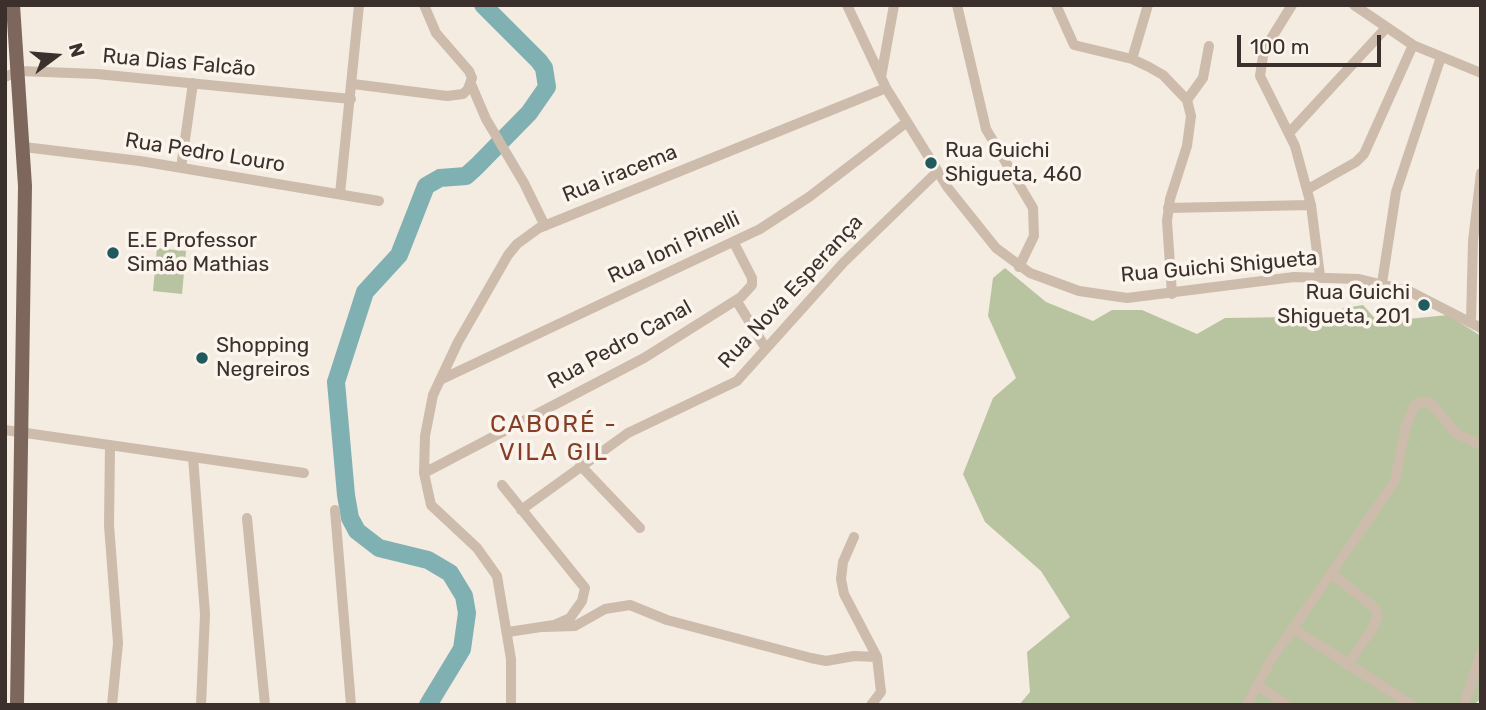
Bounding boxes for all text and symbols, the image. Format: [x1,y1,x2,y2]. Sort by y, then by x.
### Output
north arrow [21,21,91,91]
scale bar [1241,21,1384,65]
text: 100 m [1250,34,1309,59]
text: N [64,40,90,60]
street label: Rua Dias Falcão [101,44,257,82]
street label: Rua Pedro Louro [123,128,287,178]
place label: Rua Guichi Shigueta, 460 [945,138,1082,188]
street label: Rua iracema [559,140,681,208]
marker: Rua Guichi Shigueta, 460 [923,155,939,171]
street label: Rua Ioni Pinelli [604,207,744,289]
street label: Rua Nova Esperança [713,210,869,374]
place label: E.E Professor Simão Mathias [127,228,269,278]
marker: E.E Professor Simão Mathias [105,245,121,261]
street label: Rua Guichi Shigueta [1120,246,1318,288]
place label: Rua Guichi Shigueta, 201 [1277,280,1410,330]
street label: Rua Pedro Canal [544,295,696,395]
marker: Rua Guichi Shigueta, 201 [1416,297,1432,313]
place label: Shopping Negreiros [216,333,310,383]
marker: Shopping Negreiros [194,350,210,366]
district label: CABORÉ - VILA GIL [491,411,617,467]

